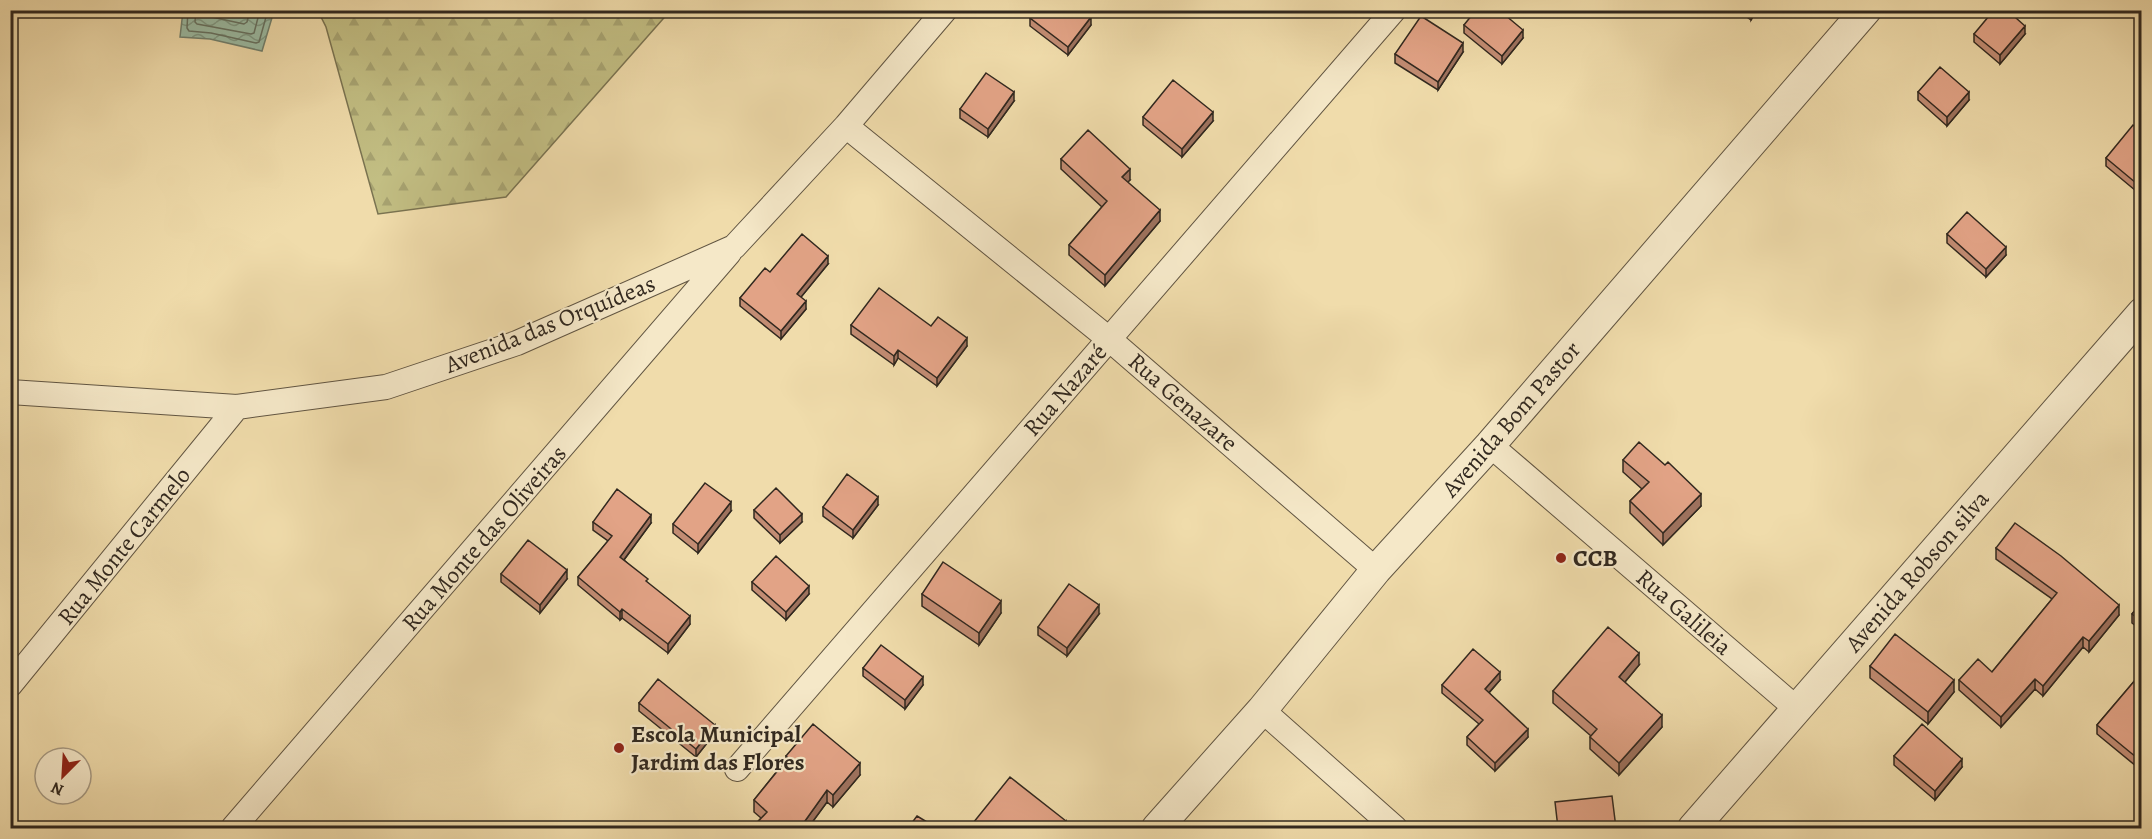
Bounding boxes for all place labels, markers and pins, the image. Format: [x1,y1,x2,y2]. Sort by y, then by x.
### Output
place label: CCB [1573,542,1617,574]
marker: CCB [1554,551,1568,565]
place label: Escola Municipal Jardim das Flores [631,718,804,778]
marker: Escola Municipal Jardim das Flores [612,741,626,755]

